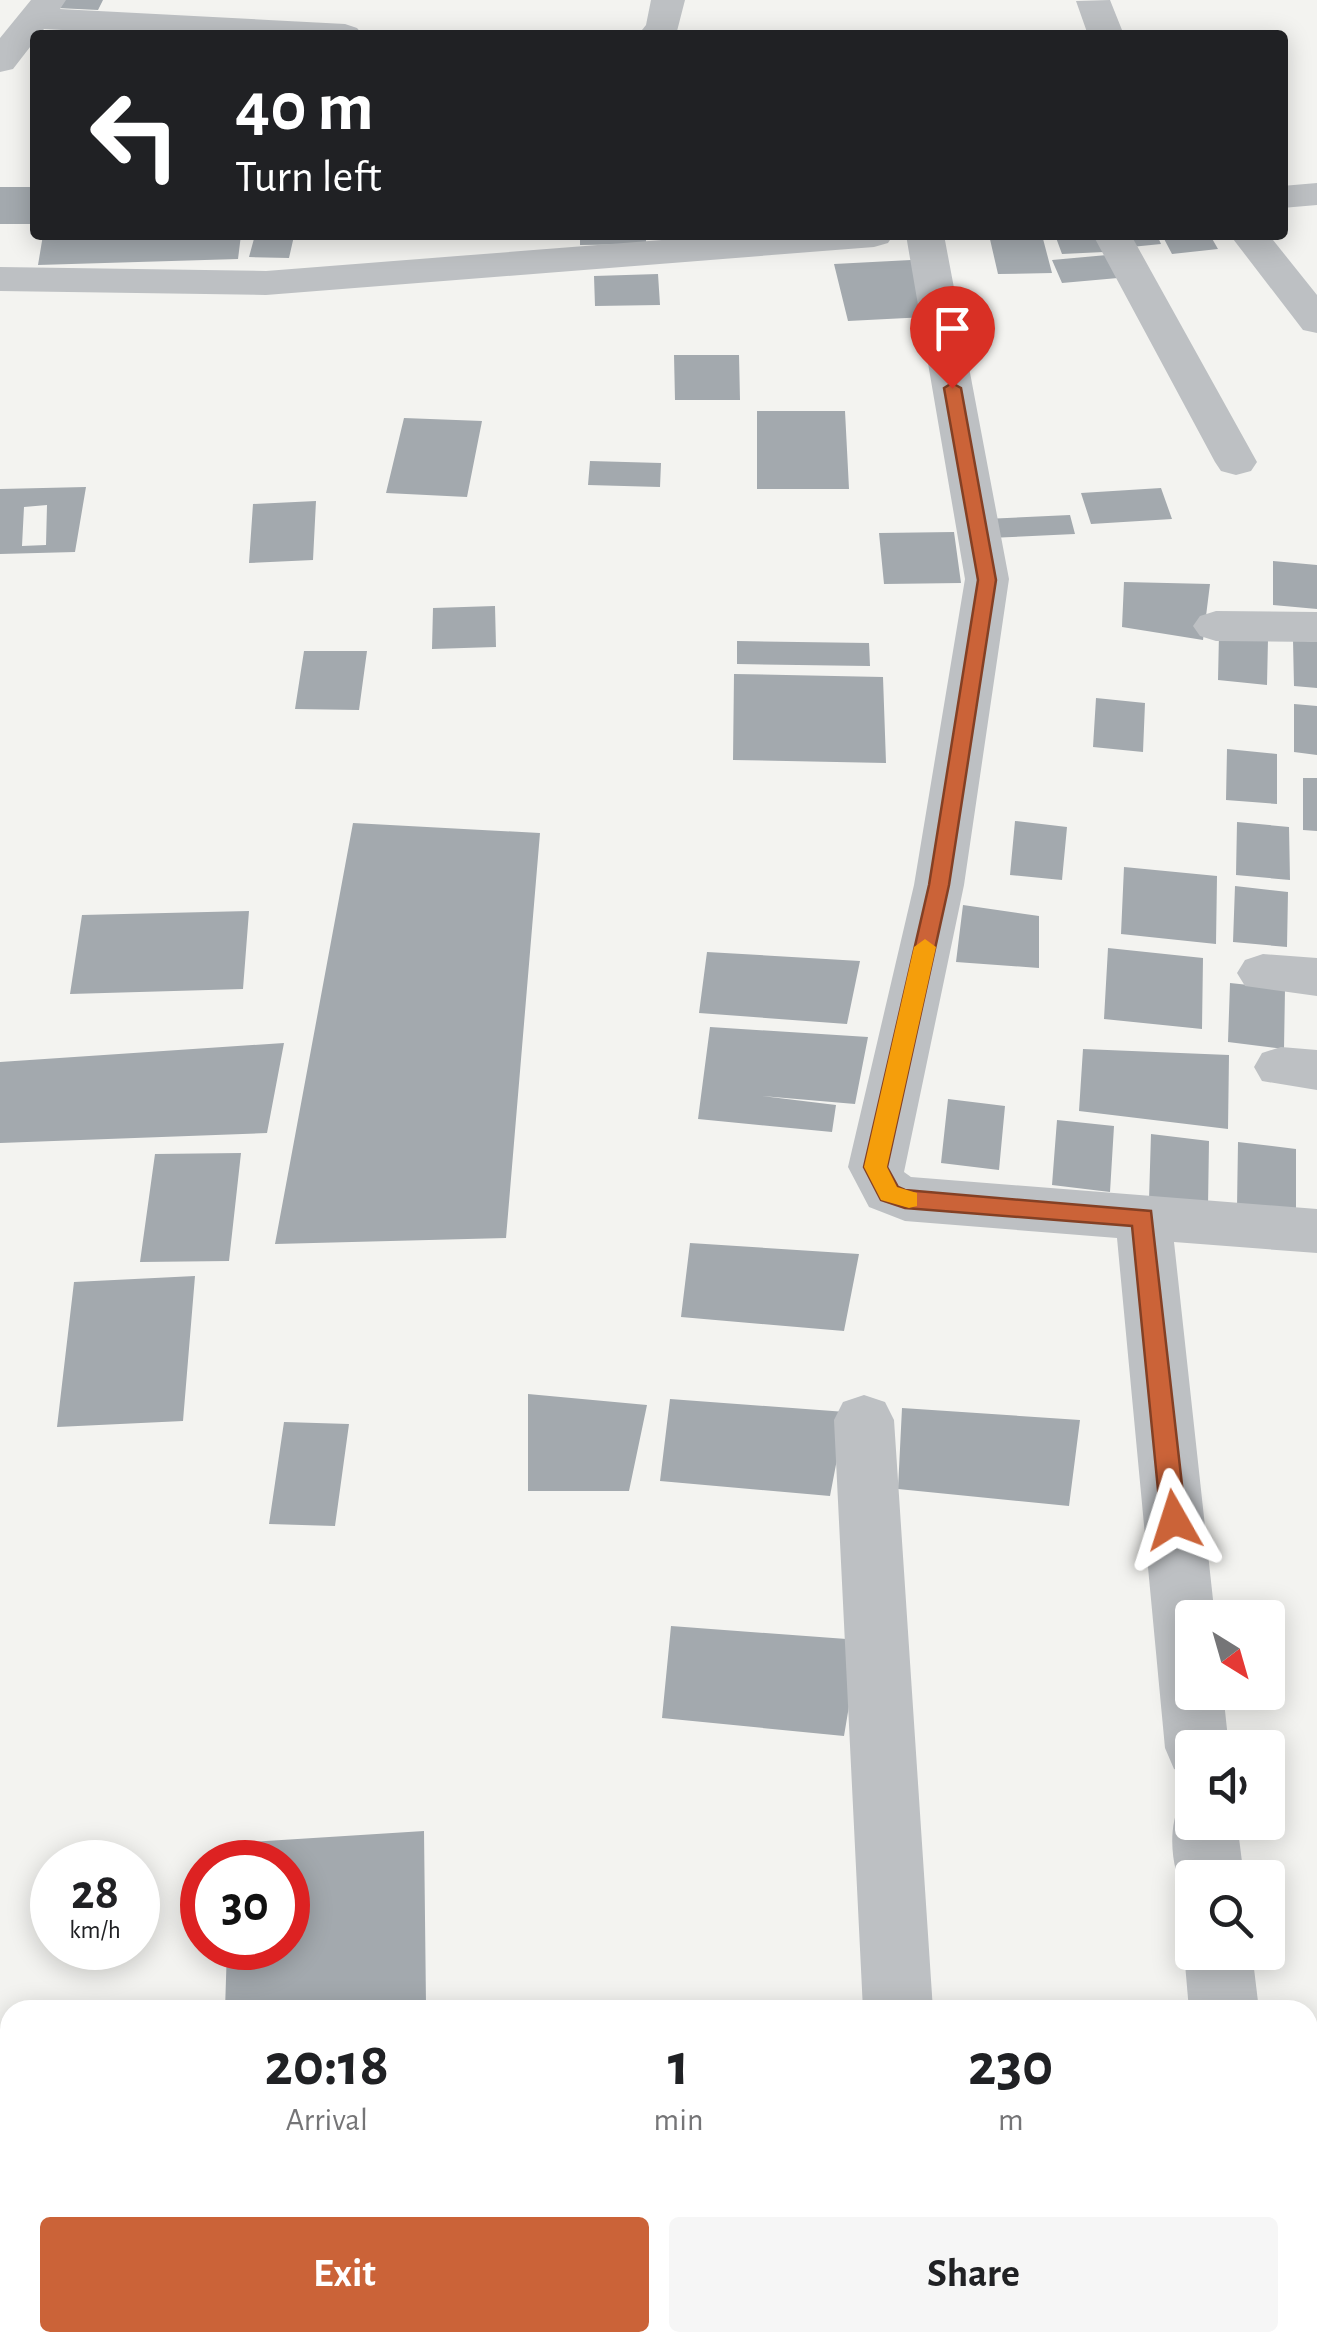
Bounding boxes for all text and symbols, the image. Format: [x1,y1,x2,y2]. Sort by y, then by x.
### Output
icon: left [70,70,200,200]
text: 40 m [235,73,374,143]
text: Turn left [235,155,382,200]
pin [910,286,995,389]
icon: arrive [925,301,980,356]
position arrow [1122,1468,1226,1572]
north arrow [1175,1600,1285,1710]
map controls [1175,1600,1285,1970]
button: sound [1175,1730,1285,1840]
speed limit sign: 30 [180,1840,310,1970]
button: search [1175,1860,1285,1970]
text: 28 [71,1868,119,1918]
text: km/h [69,1918,121,1943]
text: 20:18 [265,2036,389,2096]
text: 1 [668,2036,689,2096]
text: 230 [968,2036,1053,2096]
text: Arrival [286,2104,368,2136]
text: min [654,2104,703,2136]
text: m [998,2104,1024,2136]
button: Exit [40,2217,649,2332]
button: Share [669,2217,1278,2332]

